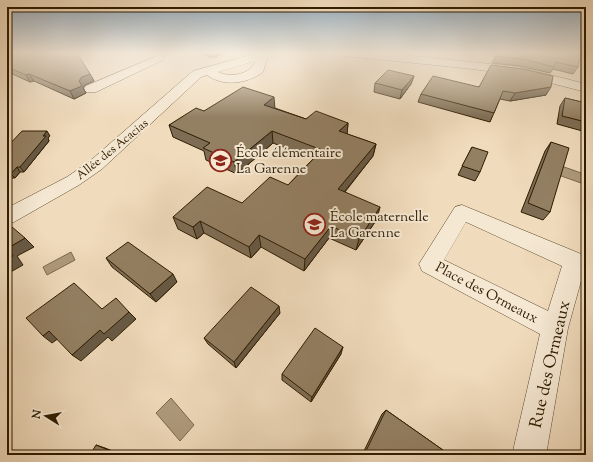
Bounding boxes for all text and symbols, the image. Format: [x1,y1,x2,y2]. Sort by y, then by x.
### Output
street label: Allée des Acacias [73,115,153,185]
place label: École élémentaire La Garenne [236,144,341,180]
school or university icon: École élémentaire La Garenne [207,147,233,173]
place label: École maternelle La Garenne [330,208,429,244]
school or university icon: École maternelle La Garenne [302,211,328,237]
street label: Place des Ormeaux [431,258,541,329]
street label: Rue des Ormeaux [525,298,577,431]
north arrow [26,396,66,436]
text: N [28,408,46,421]

